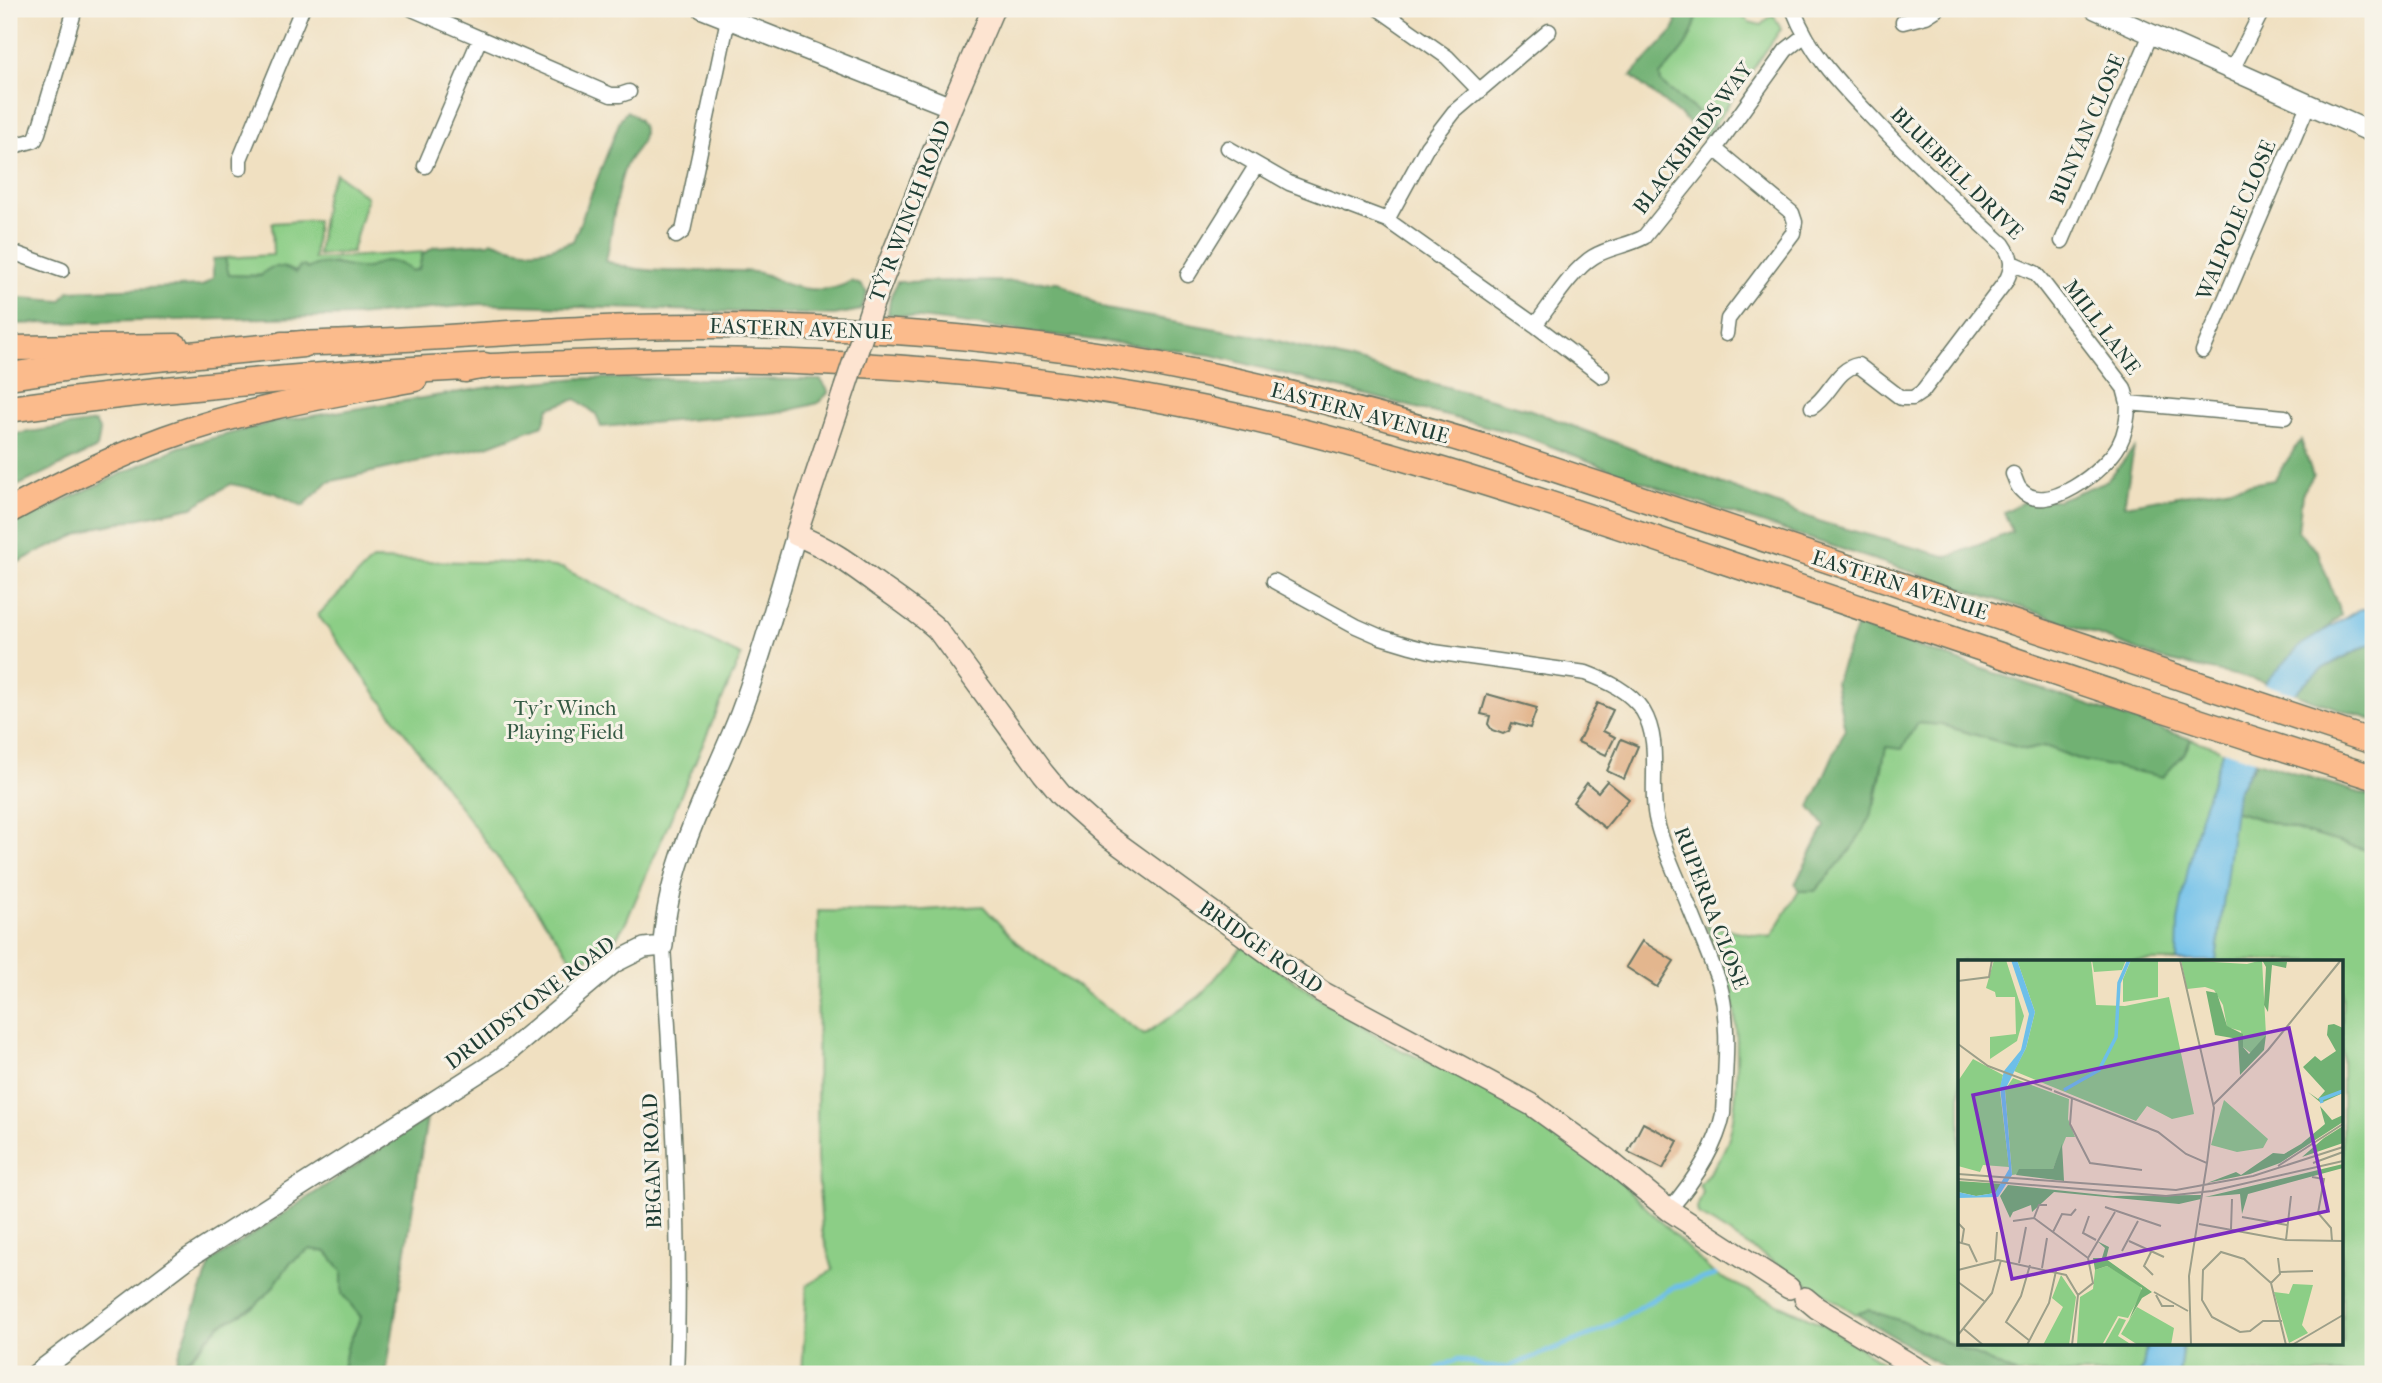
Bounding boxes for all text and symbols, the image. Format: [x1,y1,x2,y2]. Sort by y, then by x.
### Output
street label: BUNYAN CLOSE [2045,50,2130,208]
street label: BLACKBIRDS WAY [1628,57,1758,219]
street label: BLUEBELL DRIVE [1886,102,2028,244]
street label: TŶ'R WINCH ROAD [864,117,956,305]
street label: WALPOLE CLOSE [2191,136,2281,305]
street label: MILL LANE [2059,275,2146,379]
street label: EASTERN AVENUE [709,314,893,344]
street label: EASTERN AVENUE [1268,378,1452,448]
street label: EASTERN AVENUE [1809,545,1991,625]
park label: Ty'r Winch Playing Field [506,696,624,744]
street label: RUPERRA CLOSE [1669,824,1753,993]
street label: BRIDGE ROAD [1194,895,1328,999]
street label: DRUIDSTONE ROAD [441,931,619,1075]
inset map [1958,960,2344,1344]
street label: BEGAN ROAD [638,1093,666,1229]

